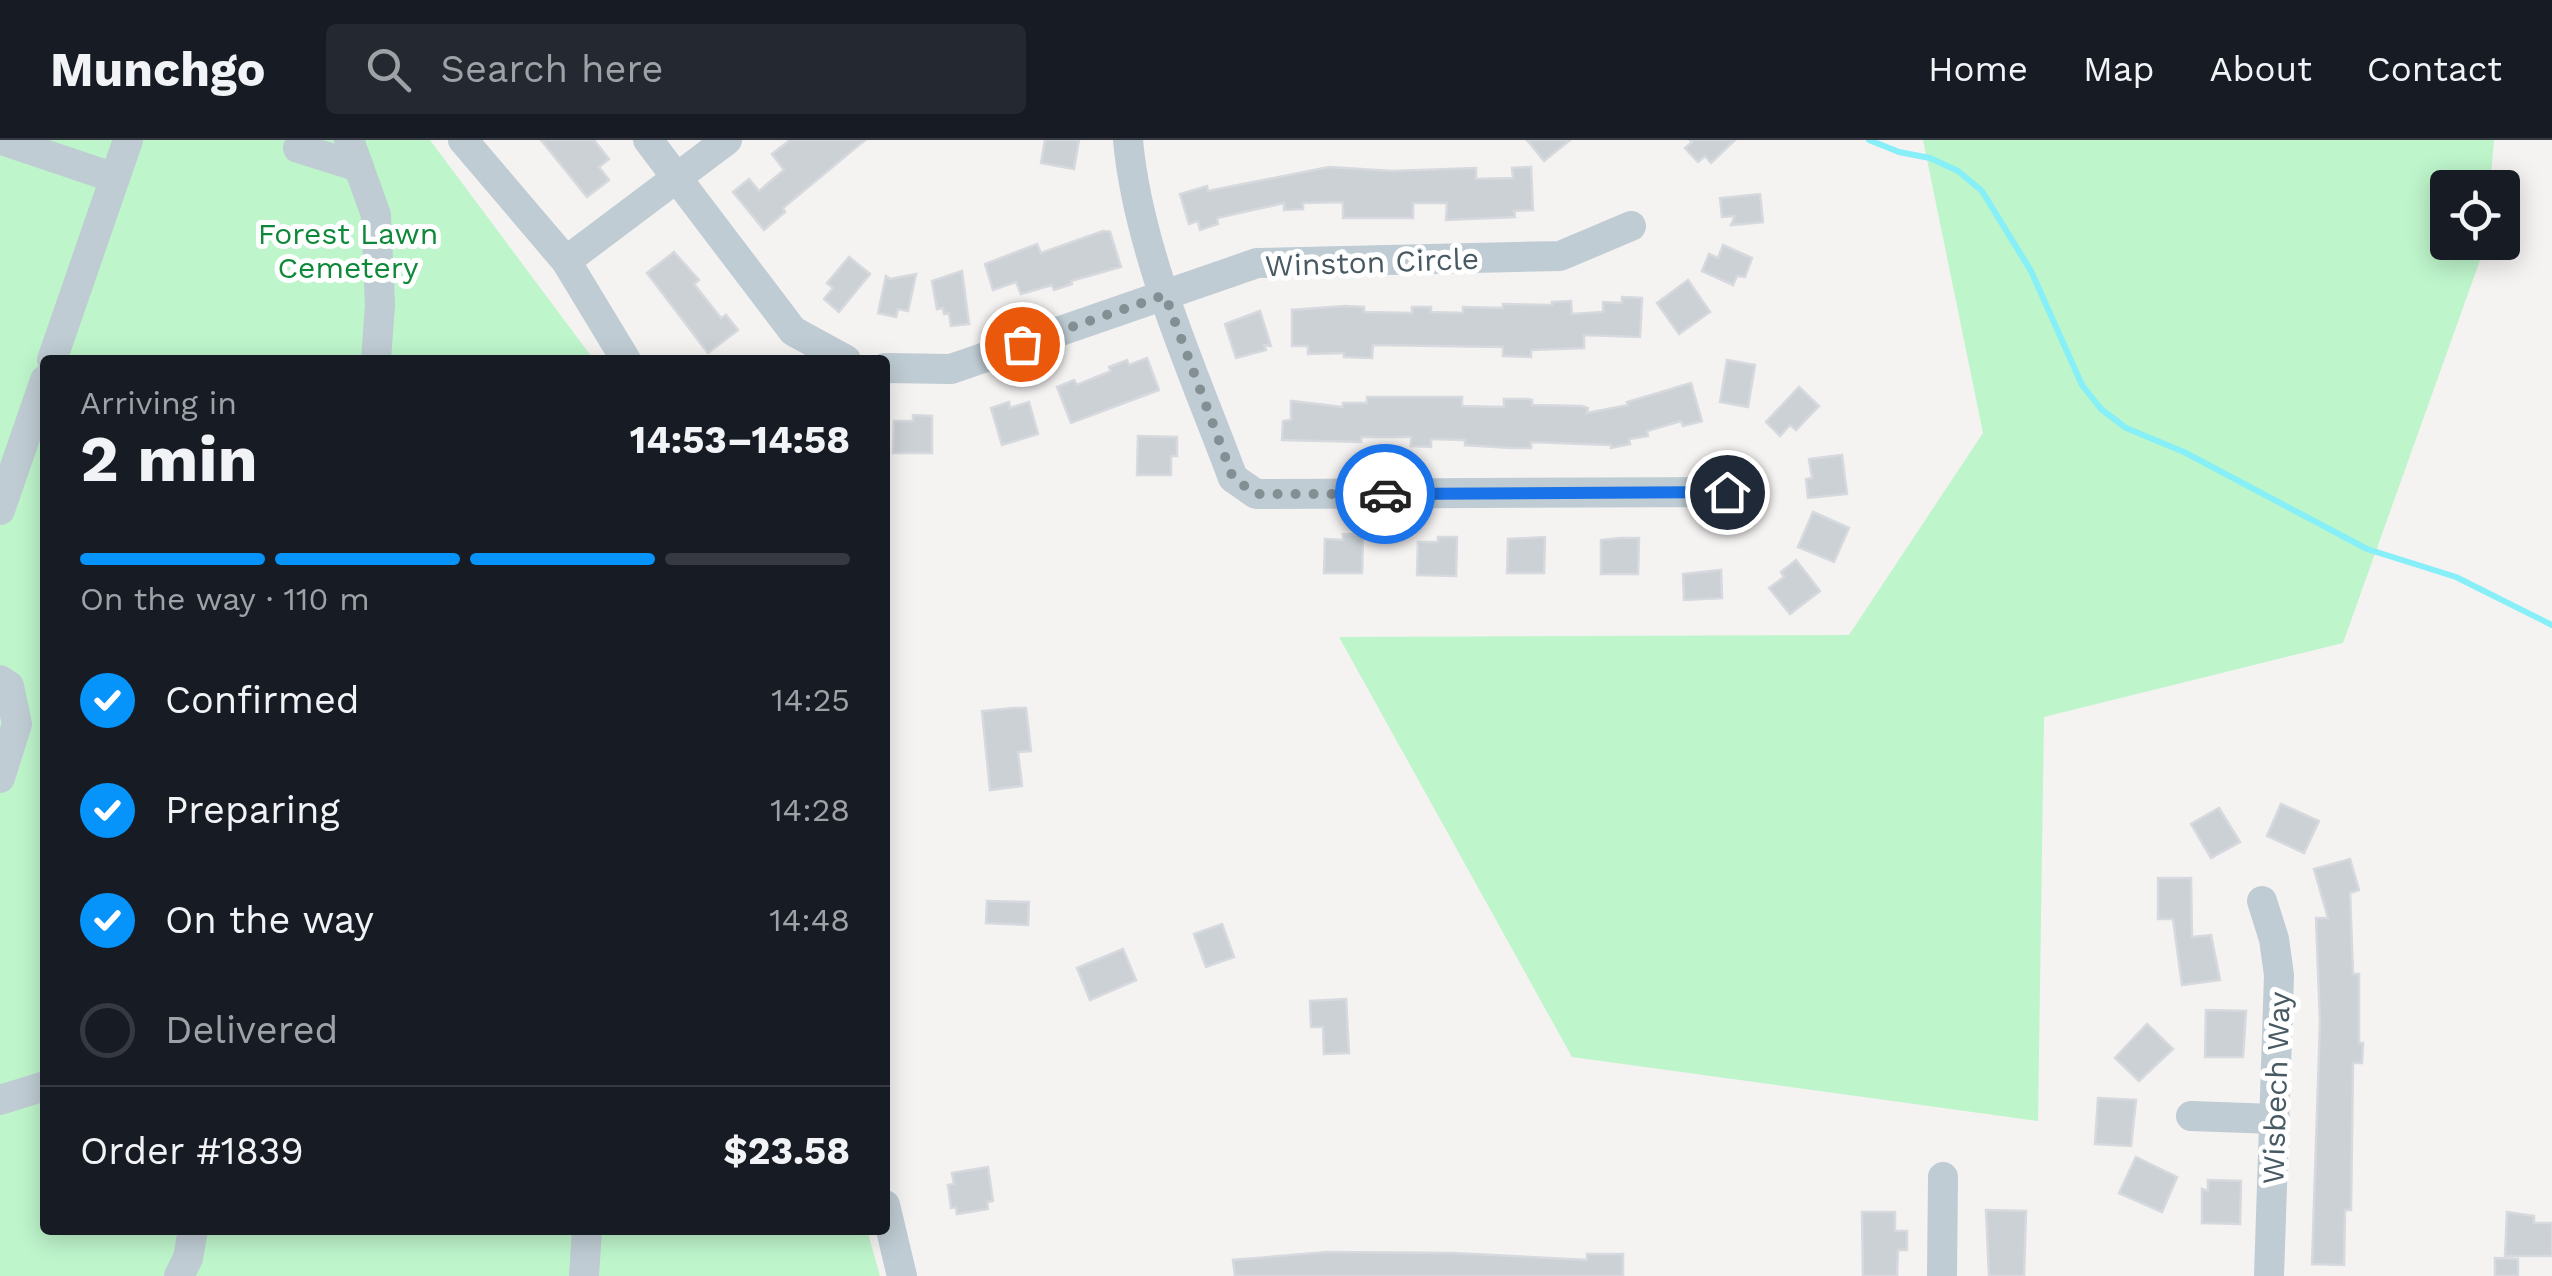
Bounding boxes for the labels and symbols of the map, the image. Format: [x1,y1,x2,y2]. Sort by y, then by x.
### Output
park label: Forest Lawn Cemetery [258,216,438,285]
street label: Winston Circle [1264,241,1480,283]
pin [980,302,1065,387]
courier [1335,444,1435,544]
pin [1685,450,1770,535]
street label: Wisbech Way [2255,991,2297,1185]

